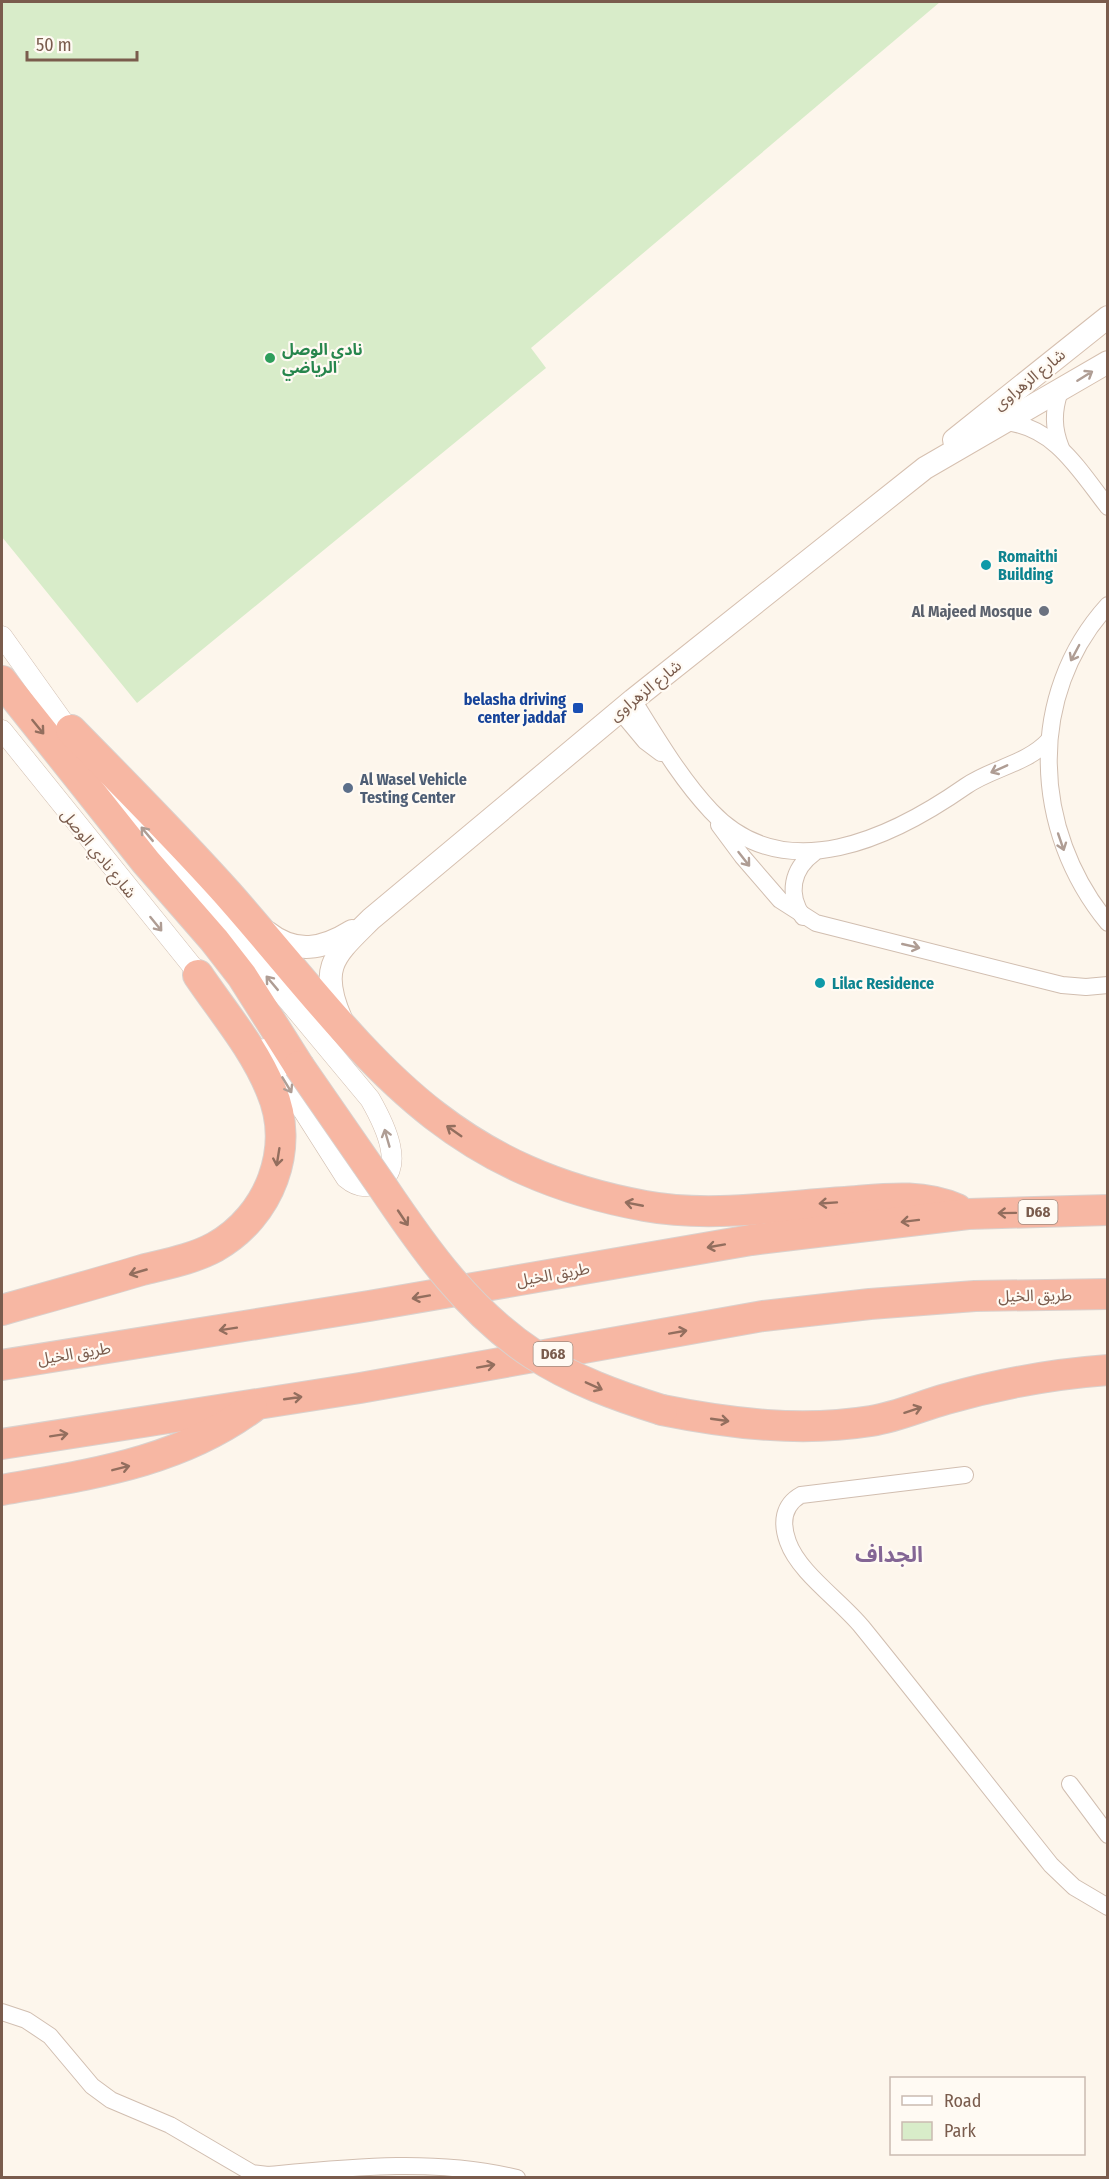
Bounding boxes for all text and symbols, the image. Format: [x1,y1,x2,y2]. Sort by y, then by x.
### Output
scale bar [27,24,136,62]
text: 50 m [36,34,72,56]
place label: نادي الوصل الرياضي [282,340,363,381]
street label: شارع الزهراوى [990,345,1071,416]
marker: نادي الوصل الرياضي [263,351,277,365]
one-way arrow [1076,370,1093,382]
place label: Romaithi Building [998,547,1058,584]
marker: Romaithi Building [979,558,993,572]
place label: Al Majeed Mosque [911,602,1032,621]
marker: Al Majeed Mosque [1037,604,1051,618]
one-way arrow [1069,644,1081,661]
street label: شارع الزهراوى [606,656,687,727]
place label: belasha driving center jaddaf [464,690,568,727]
marker: belasha driving center jaddaf [571,701,585,715]
one-way arrow [31,719,45,734]
one-way arrow [990,763,1008,775]
place label: Al Wasel Vehicle Testing Center [359,770,467,807]
marker: Al Wasel Vehicle Testing Center [341,781,355,795]
street label: شارع نادي الوصل [55,805,140,904]
one-way arrow [141,826,154,842]
one-way arrow [1057,832,1068,851]
one-way arrow [737,851,750,867]
one-way arrow [149,915,162,931]
one-way arrow [901,941,920,953]
place label: Lilac Residence [832,974,934,993]
one-way arrow [265,976,279,991]
marker: Lilac Residence [813,976,827,990]
one-way arrow [282,1076,294,1093]
one-way arrow [447,1125,463,1137]
one-way arrow [381,1129,392,1148]
one-way arrow [273,1147,284,1166]
one-way arrow [624,1198,644,1209]
one-way arrow [819,1198,839,1209]
road number: D68 [1018,1200,1058,1224]
one-way arrow [998,1207,1018,1218]
one-way arrow [397,1210,409,1226]
one-way arrow [900,1215,920,1226]
one-way arrow [707,1241,727,1252]
street label: طريق الخيل [515,1259,591,1291]
one-way arrow [129,1266,148,1278]
street label: طريق الخيل [998,1285,1072,1307]
one-way arrow [411,1292,431,1303]
one-way arrow [219,1323,239,1334]
one-way arrow [667,1326,687,1337]
street label: طريق الخيل [36,1338,112,1370]
road number: D68 [534,1342,572,1366]
one-way arrow [475,1360,495,1371]
one-way arrow [585,1381,603,1392]
one-way arrow [283,1392,303,1403]
one-way arrow [903,1403,922,1414]
one-way arrow [710,1415,729,1426]
one-way arrow [49,1429,69,1440]
one-way arrow [111,1462,130,1474]
district label: الجداف [855,1541,923,1568]
legend [890,2077,1085,2155]
text: Road [944,2090,981,2112]
text: Park [944,2120,977,2142]

